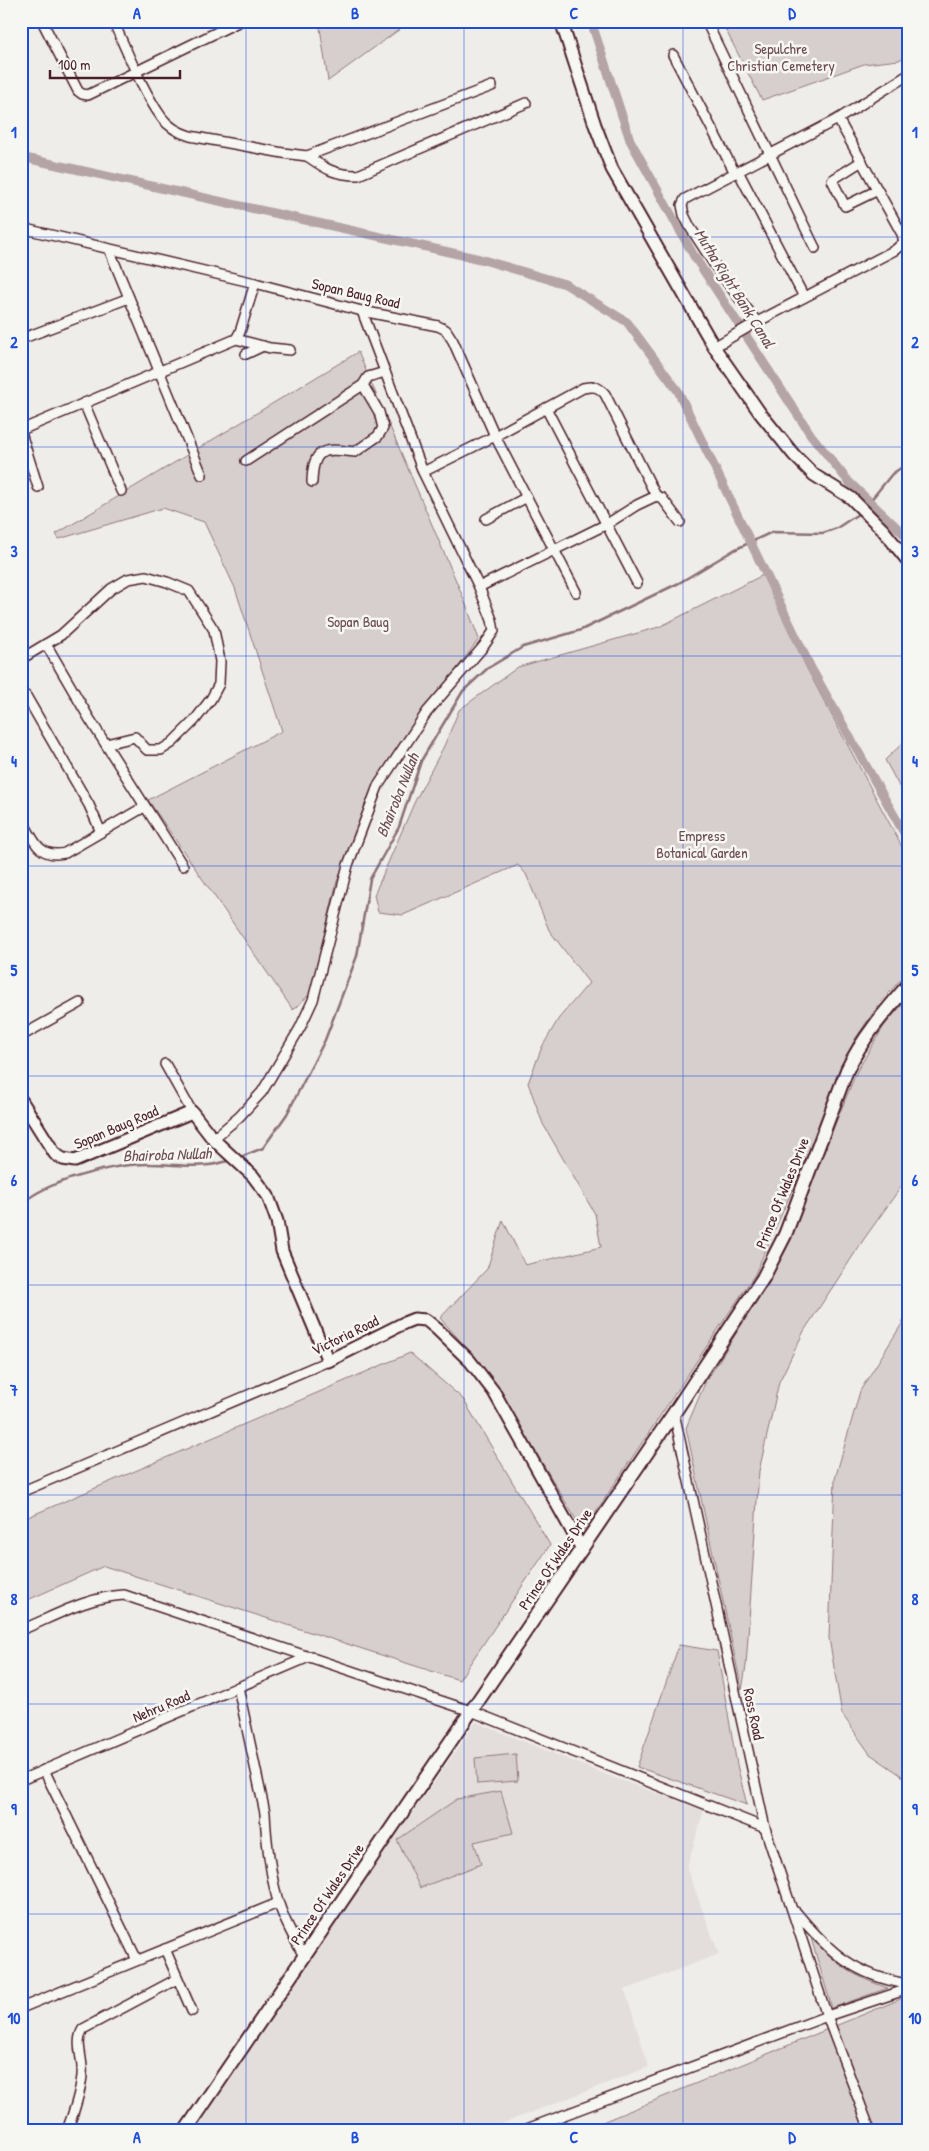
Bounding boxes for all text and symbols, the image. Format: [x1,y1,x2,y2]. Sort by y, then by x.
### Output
text: A [133,2,141,24]
text: B [351,2,359,24]
text: C [570,2,579,24]
text: D [788,2,796,24]
park label: Sepulchre Christian Cemetery [727,38,835,76]
scale bar [50,48,180,80]
text: 100 m [58,54,91,75]
text: 1 [11,121,17,143]
text: 1 [912,121,918,143]
water label: Mutha Right Bank Canal [689,224,781,352]
street label: Sopan Baug Road [310,273,402,313]
text: 2 [10,331,18,353]
text: 2 [911,331,919,353]
text: 3 [10,540,18,562]
text: 3 [911,540,919,562]
park label: Sopan Baug [327,611,389,632]
water label: Bhairoba Nullah [370,749,424,840]
text: 4 [11,750,17,772]
text: 4 [912,750,918,772]
park label: Empress Botanical Garden [656,825,748,863]
text: 5 [11,959,18,981]
text: 5 [912,959,919,981]
street label: Sopan Baug Road [71,1100,162,1154]
street label: Prince Of Wales Drive [750,1134,814,1252]
water label: Bhairoba Nullah [122,1141,213,1167]
text: 6 [11,1169,18,1191]
text: 6 [912,1169,919,1191]
street label: Victoria Road [308,1310,382,1360]
text: 7 [9,1379,18,1401]
text: 7 [910,1379,919,1401]
street label: Prince Of Wales Drive [513,1504,597,1614]
text: 8 [11,1588,18,1610]
text: 8 [912,1588,919,1610]
street label: Nehru Road [129,1685,193,1727]
street label: Ross Road [738,1686,770,1742]
text: 9 [11,1798,17,1820]
text: 9 [912,1798,918,1820]
street label: Prince Of Wales Drive [285,1839,369,1949]
text: 10 [8,2007,20,2029]
text: 10 [909,2007,921,2029]
text: A [133,2126,141,2148]
text: B [351,2126,359,2148]
text: C [570,2126,579,2148]
text: D [788,2126,796,2148]

